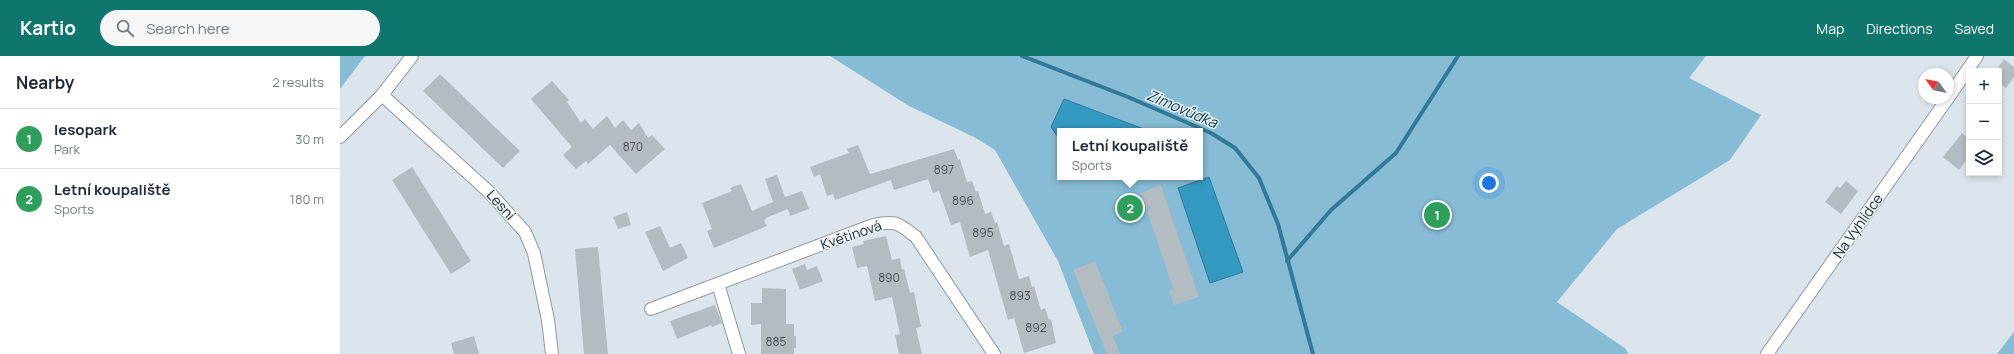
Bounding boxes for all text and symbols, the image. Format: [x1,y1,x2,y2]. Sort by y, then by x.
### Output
search box [100,10,380,46]
text: Kartio [20,15,76,41]
icon: search [114,17,136,39]
text: Search here [146,18,230,39]
text: Map [1816,19,1844,38]
text: Directions [1866,19,1933,38]
text: Saved [1955,19,1994,38]
north arrow [1918,68,1954,104]
map controls [1966,68,2002,176]
button: + [1966,68,2002,104]
text: Nearby [16,71,74,94]
text: 2 results [272,73,324,91]
water label: Zimovůdka [1144,84,1221,133]
button: − [1966,104,2002,140]
text: lesopark [54,119,117,140]
popup [1057,128,1203,180]
text: 1 [26,130,32,148]
text: 30 m [295,130,324,148]
text: Letní koupaliště [1072,135,1188,156]
house number: 870 [623,138,643,155]
text: Park [54,140,80,158]
button: layers [1966,140,2002,176]
text: Sports [1072,156,1112,174]
house number: 897 [934,161,954,178]
your location [1479,173,1499,193]
text: Letní koupaliště [54,179,171,200]
street label: Lesní [483,186,520,224]
text: 2 [25,190,33,208]
text: 180 m [290,190,324,208]
street label: Na Vyhlídce [1828,190,1887,262]
house number: 896 [952,192,974,209]
pin: 2 [1117,193,1143,223]
text: Sports [54,200,94,218]
pin: 1 [1424,200,1450,230]
street label: Květinová [818,215,884,254]
house number: 895 [972,224,994,241]
house number: 890 [878,269,900,286]
house number: 893 [1009,287,1031,304]
house number: 892 [1025,319,1047,336]
house number: 885 [766,333,786,350]

